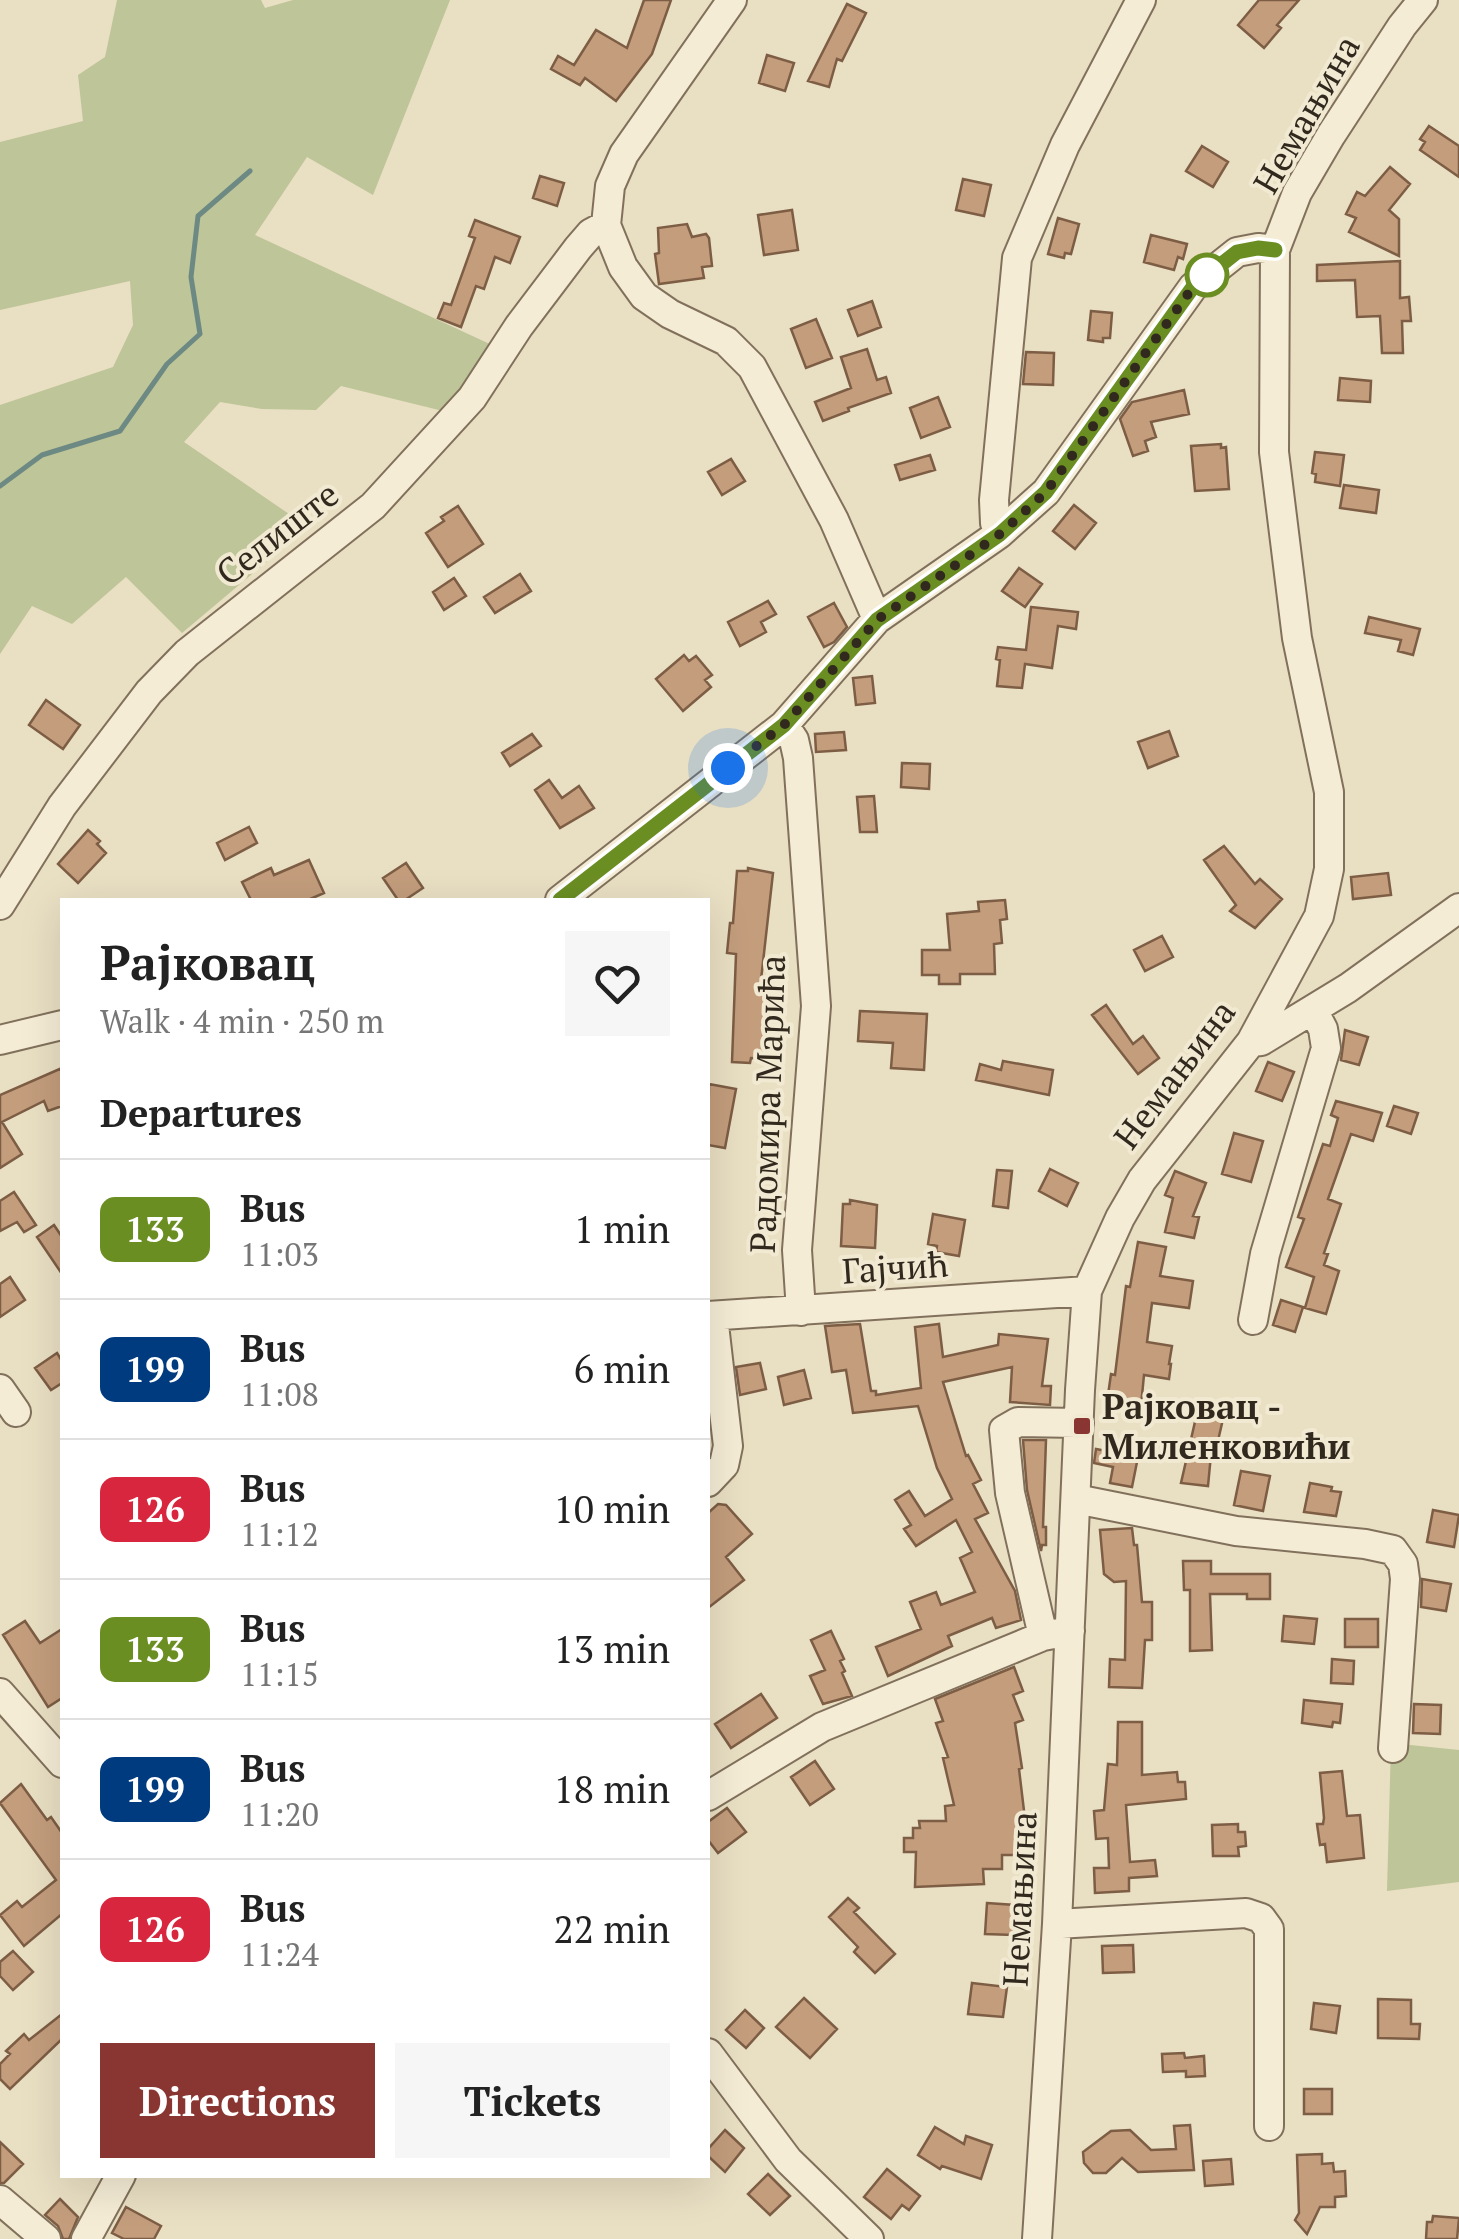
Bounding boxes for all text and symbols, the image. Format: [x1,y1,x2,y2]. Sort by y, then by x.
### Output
street label: Немањина [1242,27,1370,201]
unlabelled marker [1186,254,1228,296]
street label: Селиште [206,471,348,595]
your location [703,743,753,793]
text: Рајковац [100,930,315,994]
button: heart [565,931,670,1036]
street label: Радомира Марића [739,954,795,1254]
street label: Немањина [1103,990,1245,1158]
text: Walk · 4 min · 250 m [100,1000,384,1042]
text: Departures [100,1088,302,1138]
text: Bus [240,1183,305,1233]
text: 1 min [574,1204,670,1254]
text: 133 [125,1206,185,1252]
text: 11:03 [240,1233,319,1275]
street label: Гајчић [841,1240,949,1294]
text: Bus [240,1323,305,1373]
text: 6 min [574,1344,670,1394]
text: 199 [125,1346,185,1392]
text: 11:08 [240,1373,319,1415]
place label: Рајковац - Миленковићи [1102,1383,1351,1469]
marker: Рајковац - Миленковићи [1071,1415,1093,1437]
text: Bus [240,1463,305,1513]
text: 10 min [553,1484,670,1534]
text: 126 [125,1486,185,1532]
text: 11:12 [240,1513,319,1555]
text: Bus [240,1603,305,1653]
text: 13 min [553,1624,670,1674]
text: 133 [125,1626,185,1672]
text: 11:15 [240,1653,319,1695]
text: Bus [240,1743,305,1793]
text: 18 min [553,1764,670,1814]
text: 199 [125,1766,185,1812]
text: 11:20 [240,1793,319,1835]
street label: Немањина [991,1810,1047,1988]
text: Bus [240,1883,305,1933]
text: 22 min [553,1904,670,1954]
text: 126 [125,1906,185,1952]
text: 11:24 [240,1933,319,1975]
button: Directions [100,2043,375,2158]
button: Tickets [395,2043,670,2158]

